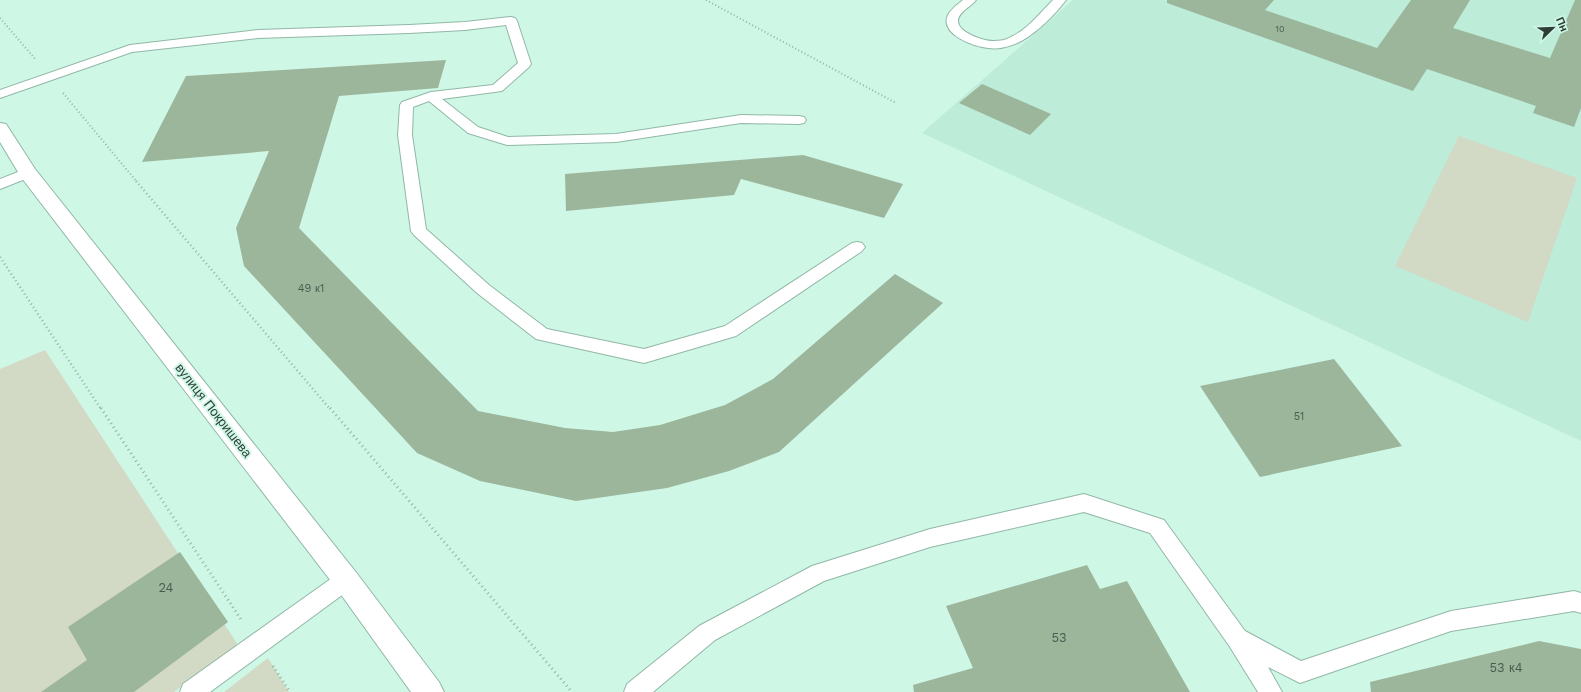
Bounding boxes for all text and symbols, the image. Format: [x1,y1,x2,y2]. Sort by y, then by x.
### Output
north arrow [1533,8,1573,48]
text: Пн [1553,15,1571,34]
house number: 10 [1275,24,1285,34]
house number: 49 к1 [298,282,324,295]
street label: вулиця Покришева [172,360,255,461]
house number: 51 [1294,410,1304,423]
house number: 24 [158,580,174,595]
house number: 53 [1051,630,1067,645]
house number: 53 к4 [1489,660,1523,675]

